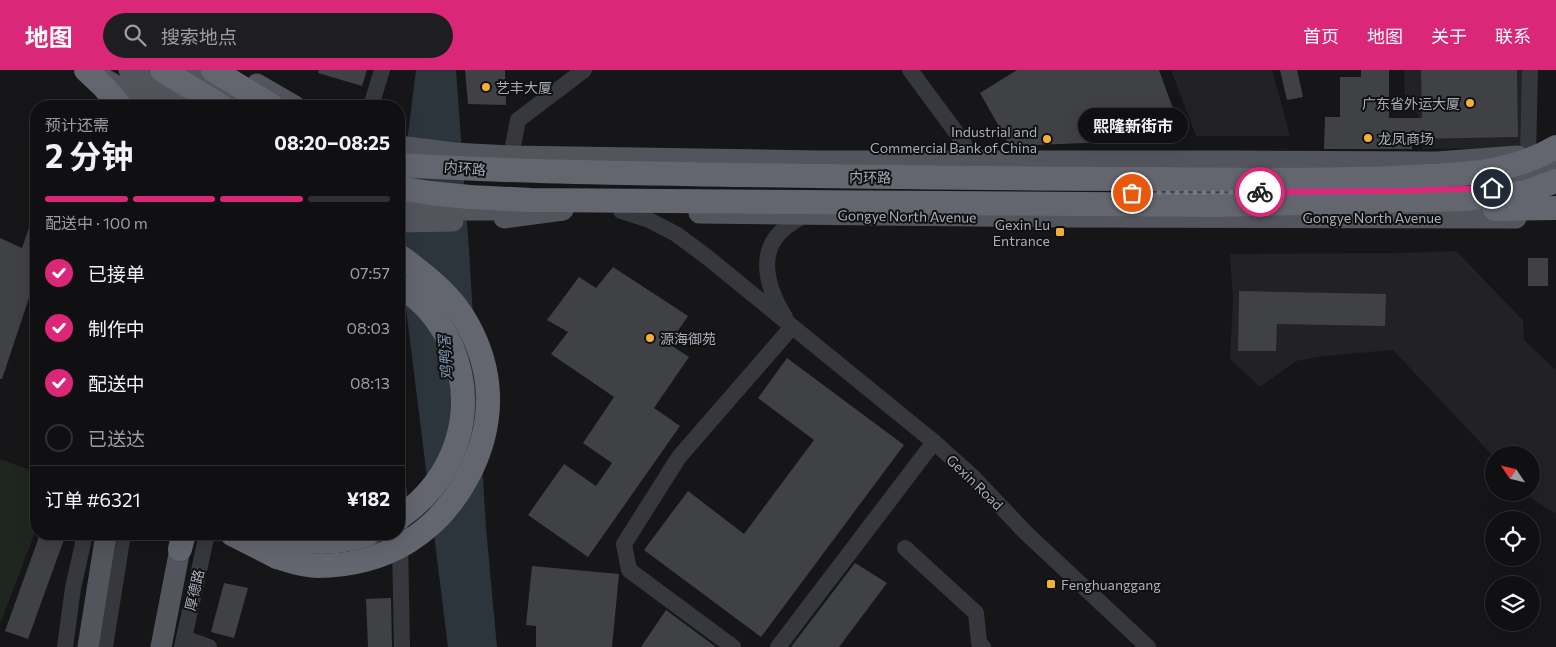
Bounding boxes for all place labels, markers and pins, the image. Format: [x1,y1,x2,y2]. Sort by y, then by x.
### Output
place label: 艺丰大厦 [496,79,552,96]
marker: 艺丰大厦 [480,81,492,93]
place label: 广东省外运大厦 [1362,95,1460,112]
marker: 广东省外运大厦 [1464,97,1476,109]
callout: 熙隆新街市 [1077,108,1187,143]
place label: Industrial and Commercial Bank of China [870,123,1037,156]
place label: 龙凤商场 [1378,130,1434,147]
marker: 龙凤商场 [1362,132,1374,144]
marker: Industrial and Commercial Bank of China [1041,133,1053,145]
pin [1471,167,1513,209]
pin [1111,172,1153,214]
place label: Gexin Lu Entrance [993,216,1050,249]
marker: Gexin Lu Entrance [1054,226,1066,238]
place label: 源海御苑 [660,330,716,347]
marker: 源海御苑 [644,332,656,344]
place label: Fenghuanggang [1061,576,1161,593]
marker: Fenghuanggang [1045,578,1057,590]

